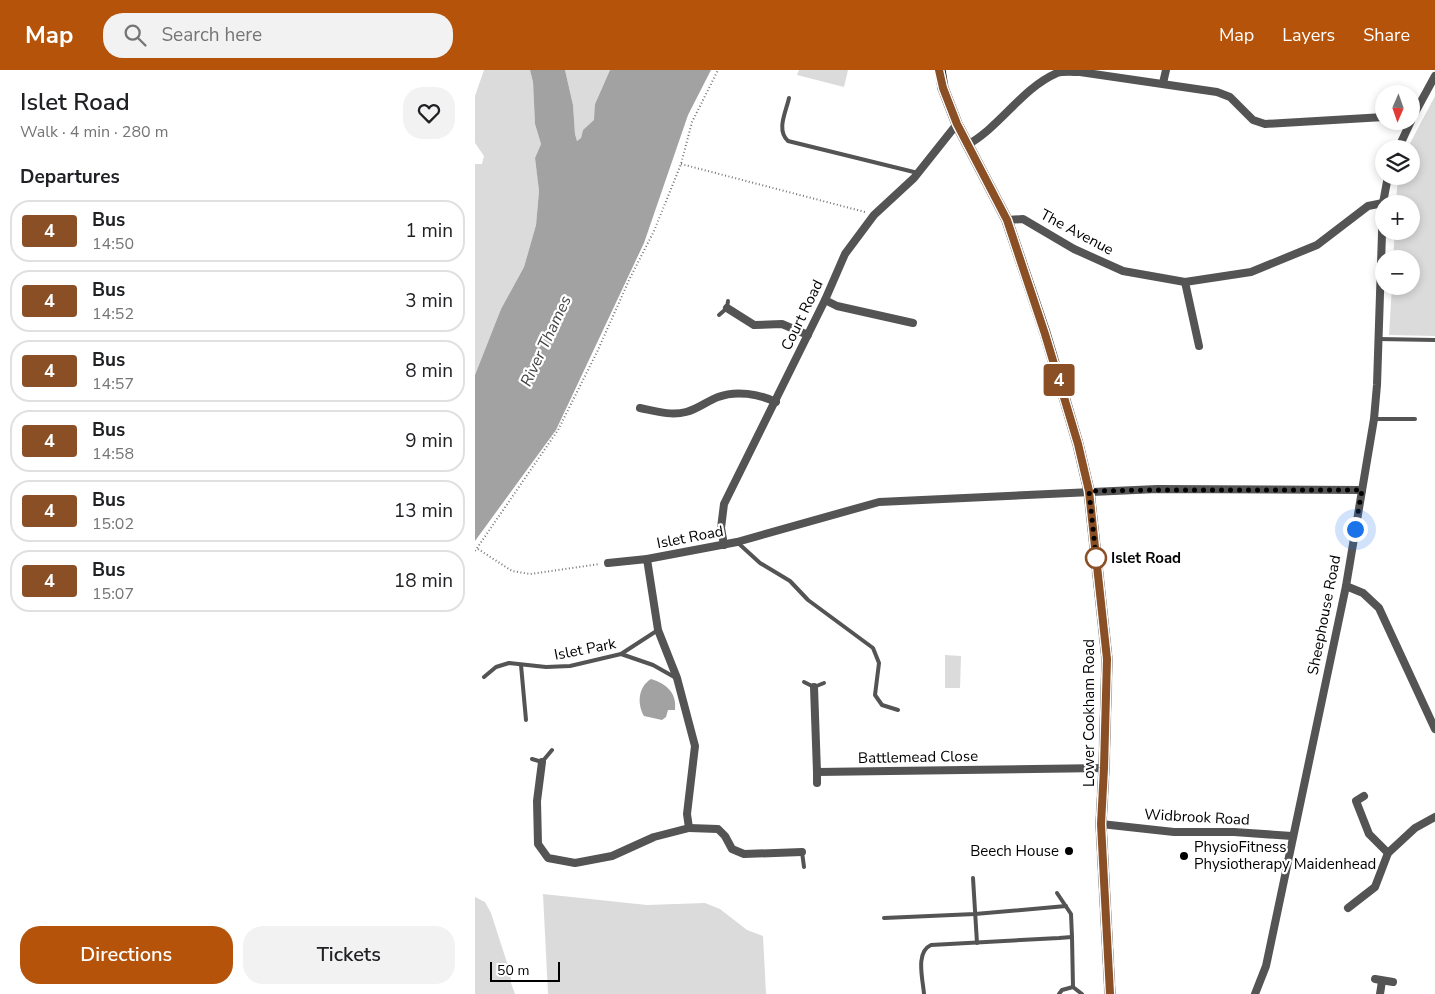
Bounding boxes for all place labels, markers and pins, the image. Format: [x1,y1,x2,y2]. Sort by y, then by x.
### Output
marker: Islet Road [1085,547,1107,569]
place label: Islet Road [1111,548,1181,568]
place label: PhysioFitness Physiotherapy Maidenhead [1194,837,1376,874]
place label: Beech House [970,841,1059,861]
marker: Beech House [1063,845,1075,857]
marker: PhysioFitness Physiotherapy Maidenhead [1178,850,1190,862]

